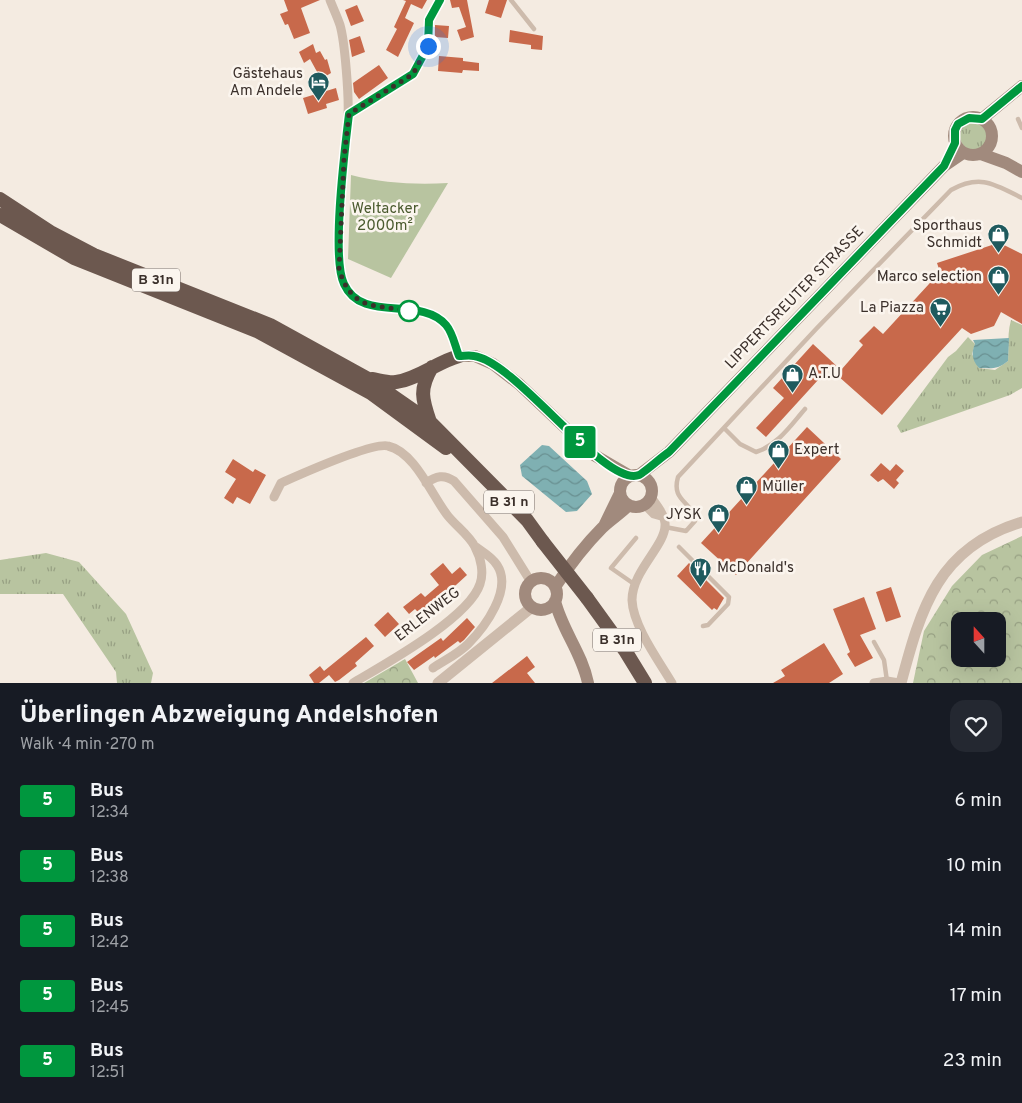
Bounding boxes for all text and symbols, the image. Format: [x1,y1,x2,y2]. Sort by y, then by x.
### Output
your location [416,34,441,59]
place label: Gästehaus Am Andele [230,65,303,101]
hotel icon: Gästehaus Am Andele [307,71,331,102]
park label: Weltacker 2000m² [351,200,419,236]
place label: Sporthaus Schmidt [913,217,982,253]
street label: LIPPERTSREUTER STRASSE [722,222,868,374]
shop icon: Sporthaus Schmidt [986,223,1010,254]
shop icon: Marco selection [986,265,1010,296]
road number: B 31n [132,268,180,292]
place label: Marco selection [877,268,982,287]
supermarket icon: La Piazza [928,296,952,327]
place label: La Piazza [860,299,924,318]
unlabelled marker [398,300,420,322]
shop icon: A.T.U [780,362,804,393]
place label: A.T.U [808,365,841,384]
line badge: 5 [564,426,596,458]
text: 5 [575,430,586,453]
shop icon: Expert [766,438,790,469]
place label: Expert [794,441,840,460]
shop icon: Müller [734,475,758,506]
place label: Müller [762,478,805,497]
road number: B 31 n [484,491,534,514]
shop icon: JYSK [706,503,730,534]
place label: JYSK [666,506,702,525]
restaurant icon: McDonald's [689,556,713,587]
place label: McDonald's [717,559,794,578]
street label: ERLENWEG [391,584,465,646]
north arrow [951,612,1006,668]
map controls [951,612,1006,667]
road number: B 31n [593,628,641,652]
button: heart [950,700,1002,752]
text: Überlingen Abzweigung Andelshofen [20,701,439,731]
text: Walk · 4 min · 270 m [20,735,155,755]
text: Bus [90,779,124,803]
text: 5 [42,789,53,812]
text: 6 min [955,789,1002,813]
text: 12:34 [90,803,129,823]
text: Bus [90,844,124,868]
text: 5 [42,854,53,877]
text: 10 min [947,854,1002,878]
text: 12:38 [90,868,129,888]
text: Bus [90,909,124,933]
text: 5 [42,919,53,942]
text: 14 min [947,919,1002,943]
text: 12:42 [90,933,129,953]
text: Bus [90,974,124,998]
text: 5 [42,984,53,1007]
text: 17 min [950,984,1002,1008]
text: 12:45 [90,998,129,1018]
text: Bus [90,1039,124,1063]
text: 5 [42,1049,53,1072]
text: 23 min [943,1049,1002,1073]
text: 12:51 [90,1063,125,1083]

